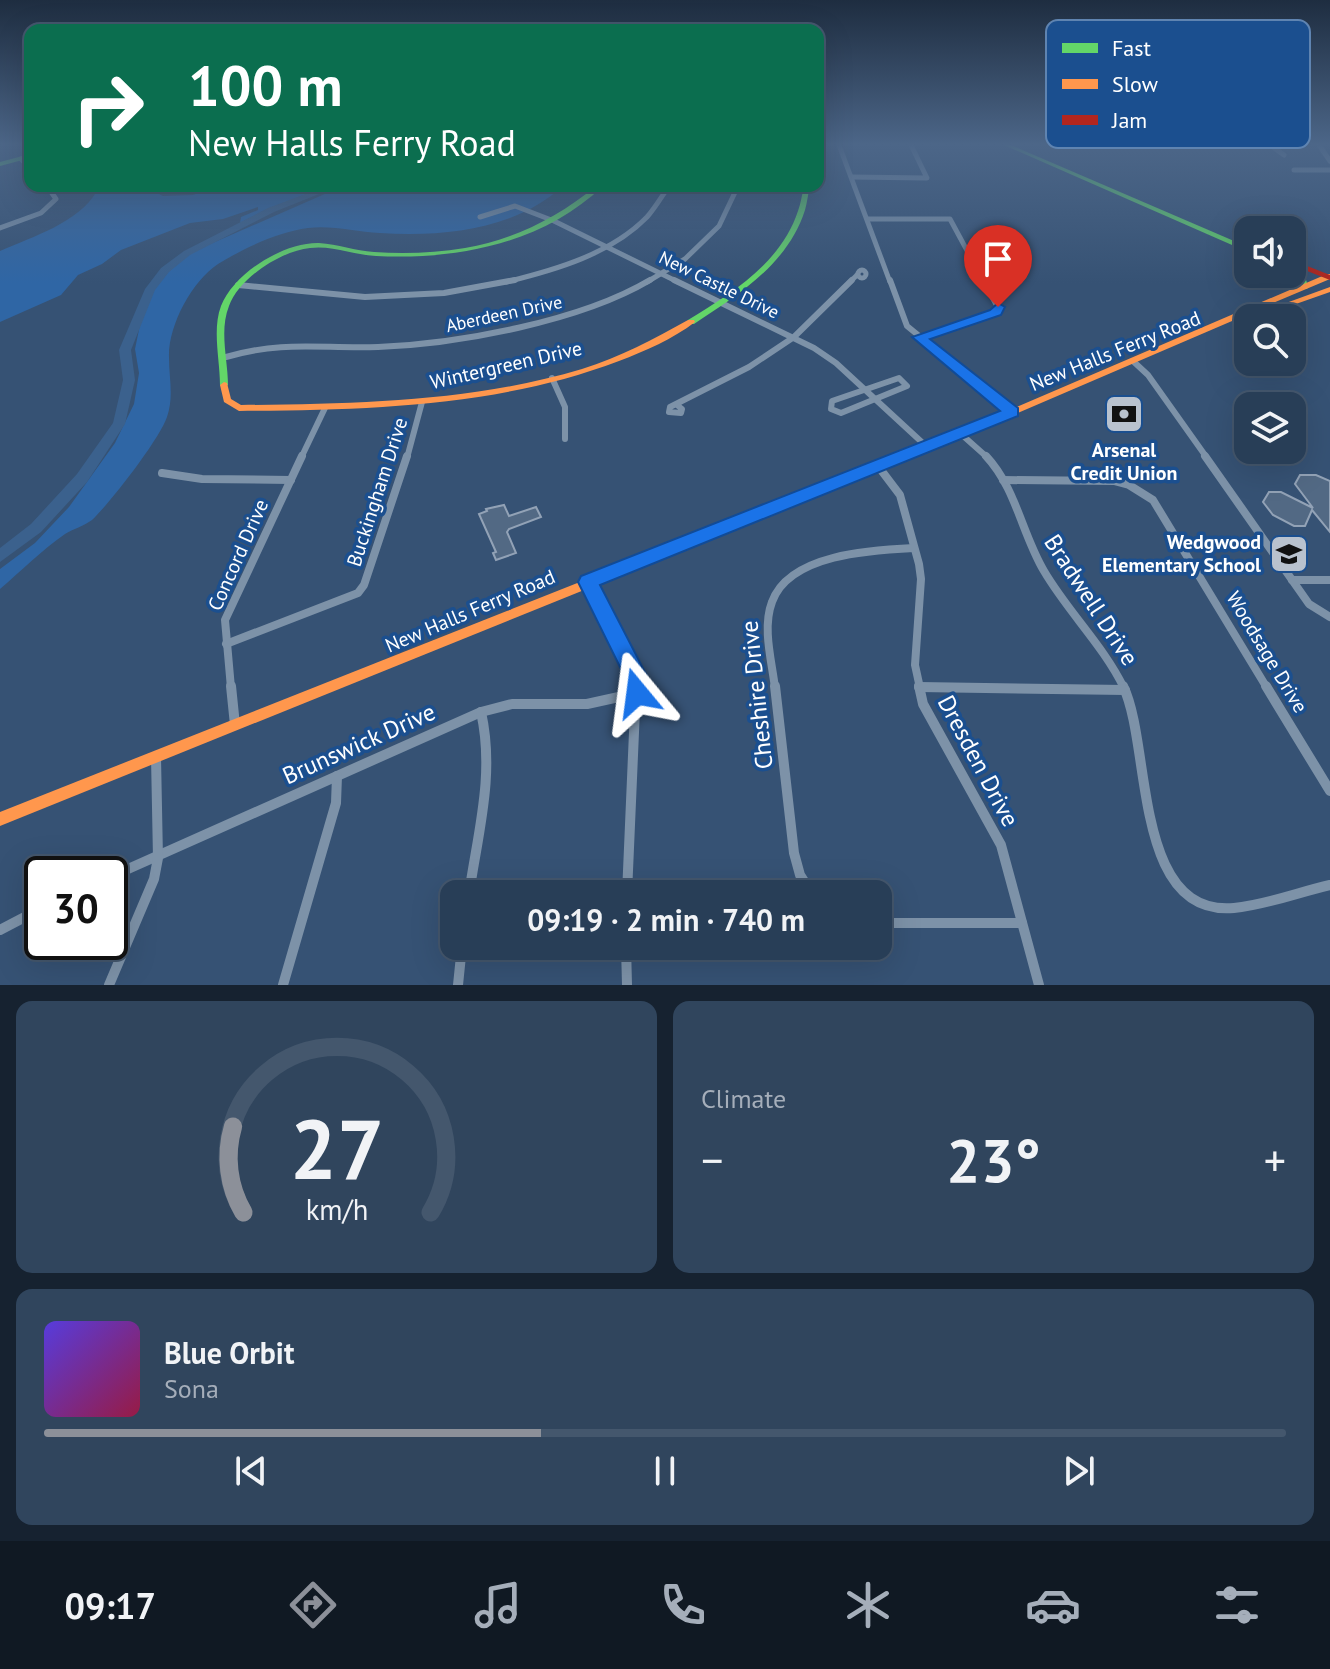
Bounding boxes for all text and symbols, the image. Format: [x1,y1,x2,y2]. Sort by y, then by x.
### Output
legend [1046,20,1310,148]
text: Fast [1112,34,1152,62]
text: 100 m [188,49,343,121]
icon: right [56,56,160,160]
text: Slow [1112,70,1158,98]
text: Jam [1111,106,1147,134]
text: New Halls Ferry Road [188,119,516,166]
map controls [1234,216,1306,464]
button: sound [1234,216,1306,288]
pin [964,225,1032,307]
icon: arrive [976,237,1020,281]
street label: New Castle Drive [655,246,783,324]
street label: Aberdeen Drive [444,290,564,337]
button: search [1234,304,1306,376]
street label: New Halls Ferry Road [1026,305,1204,397]
street label: Wintergreen Drive [428,335,584,395]
button: layers [1234,392,1306,464]
bank icon: Arsenal Credit Union [1103,393,1145,435]
street label: Buckingham Drive [341,414,413,570]
place label: Arsenal Credit Union [1071,437,1177,486]
street label: Concord Drive [202,495,274,615]
street label: Bradwell Drive [1037,528,1145,671]
place label: Wedgwood Elementary School [1102,529,1261,578]
school or university icon: Wedgwood Elementary School [1268,533,1310,575]
street label: New Halls Ferry Road [381,563,559,659]
street label: Woodsage Drive [1220,586,1314,718]
street label: Cheshire Drive [733,619,780,771]
position arrow [595,651,679,735]
street label: Dresden Drive [931,690,1026,832]
street label: Brunswick Drive [277,696,440,791]
speed limit sign: 30 [24,856,128,960]
text: 09:19 · 2 min · 740 m [527,900,805,939]
text: Climate [701,1082,786,1115]
text: 27 [289,1094,384,1202]
text: 23° [946,1121,1041,1199]
text: − [701,1131,723,1188]
text: + [1264,1131,1286,1188]
text: km/h [305,1191,368,1228]
text: Blue Orbit [164,1333,294,1372]
text: Sona [164,1372,219,1405]
icon: previous [229,1449,273,1493]
icon: pause [643,1449,687,1493]
icon: next [1057,1449,1101,1493]
icon: directions [285,1577,341,1633]
icon: music [470,1577,526,1633]
icon: phone [655,1577,711,1633]
icon: climate [840,1577,896,1633]
icon: car [1025,1577,1081,1633]
icon: filters [1209,1577,1265,1633]
text: 09:17 [64,1582,156,1629]

